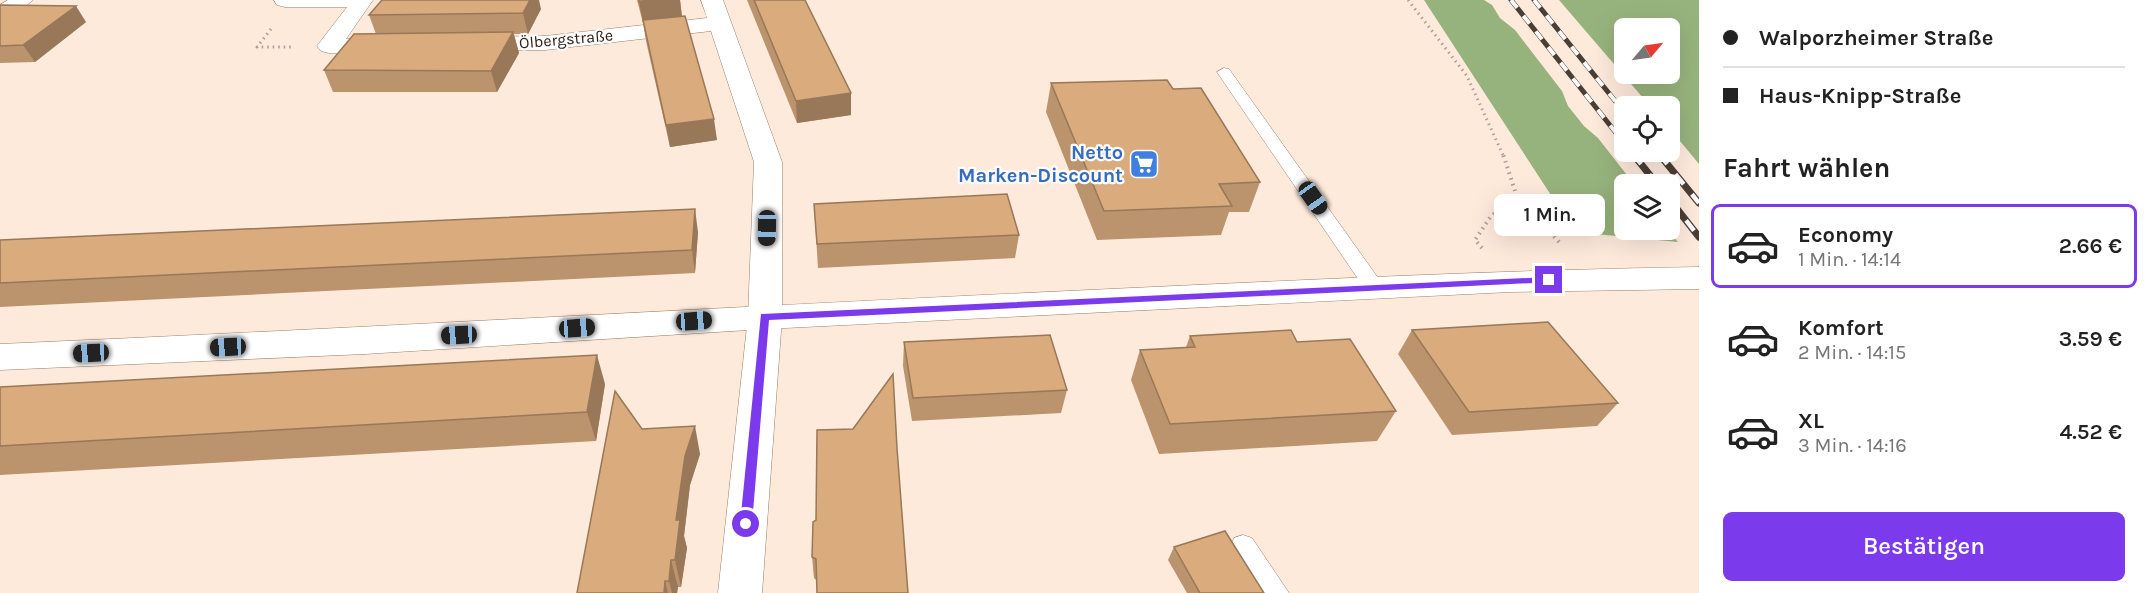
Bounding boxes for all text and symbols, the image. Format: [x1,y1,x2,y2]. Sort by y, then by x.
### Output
north arrow [1614,18,1680,84]
map controls [1614,18,1680,240]
street label: Ölbergstraße [518,25,614,53]
text: Walporzheimer Straße [1759,25,1993,51]
text: Haus-Knipp-Straße [1759,83,1962,109]
button: locate [1614,96,1680,162]
place label: Netto Marken-Discount [958,141,1123,187]
supermarket icon: Netto Marken-Discount [1128,148,1160,180]
text: Fahrt wählen [1723,152,1890,184]
button: layers [1614,174,1680,240]
car [1295,178,1331,218]
callout: 1 Min. [1494,193,1604,235]
text: 1 Min. [1523,203,1576,226]
car [758,210,776,246]
icon: car [1726,219,1780,273]
text: Economy [1798,222,1893,248]
text: 2.66 € [2059,233,2122,259]
text: 1 Min. · 14:14 [1798,248,1901,271]
route end [1535,266,1562,293]
car [675,311,713,331]
icon: car [1726,312,1780,366]
text: Komfort [1798,315,1884,341]
car [558,318,596,338]
car [441,325,477,345]
text: 3.59 € [2059,326,2122,352]
car [210,337,246,357]
text: 2 Min. · 14:15 [1798,341,1906,364]
car [73,343,109,363]
icon: car [1726,405,1780,459]
text: XL [1798,408,1824,434]
text: 4.52 € [2059,419,2122,445]
text: 3 Min. · 14:16 [1798,434,1907,457]
route start [732,510,759,537]
button: Bestätigen [1723,512,2125,581]

